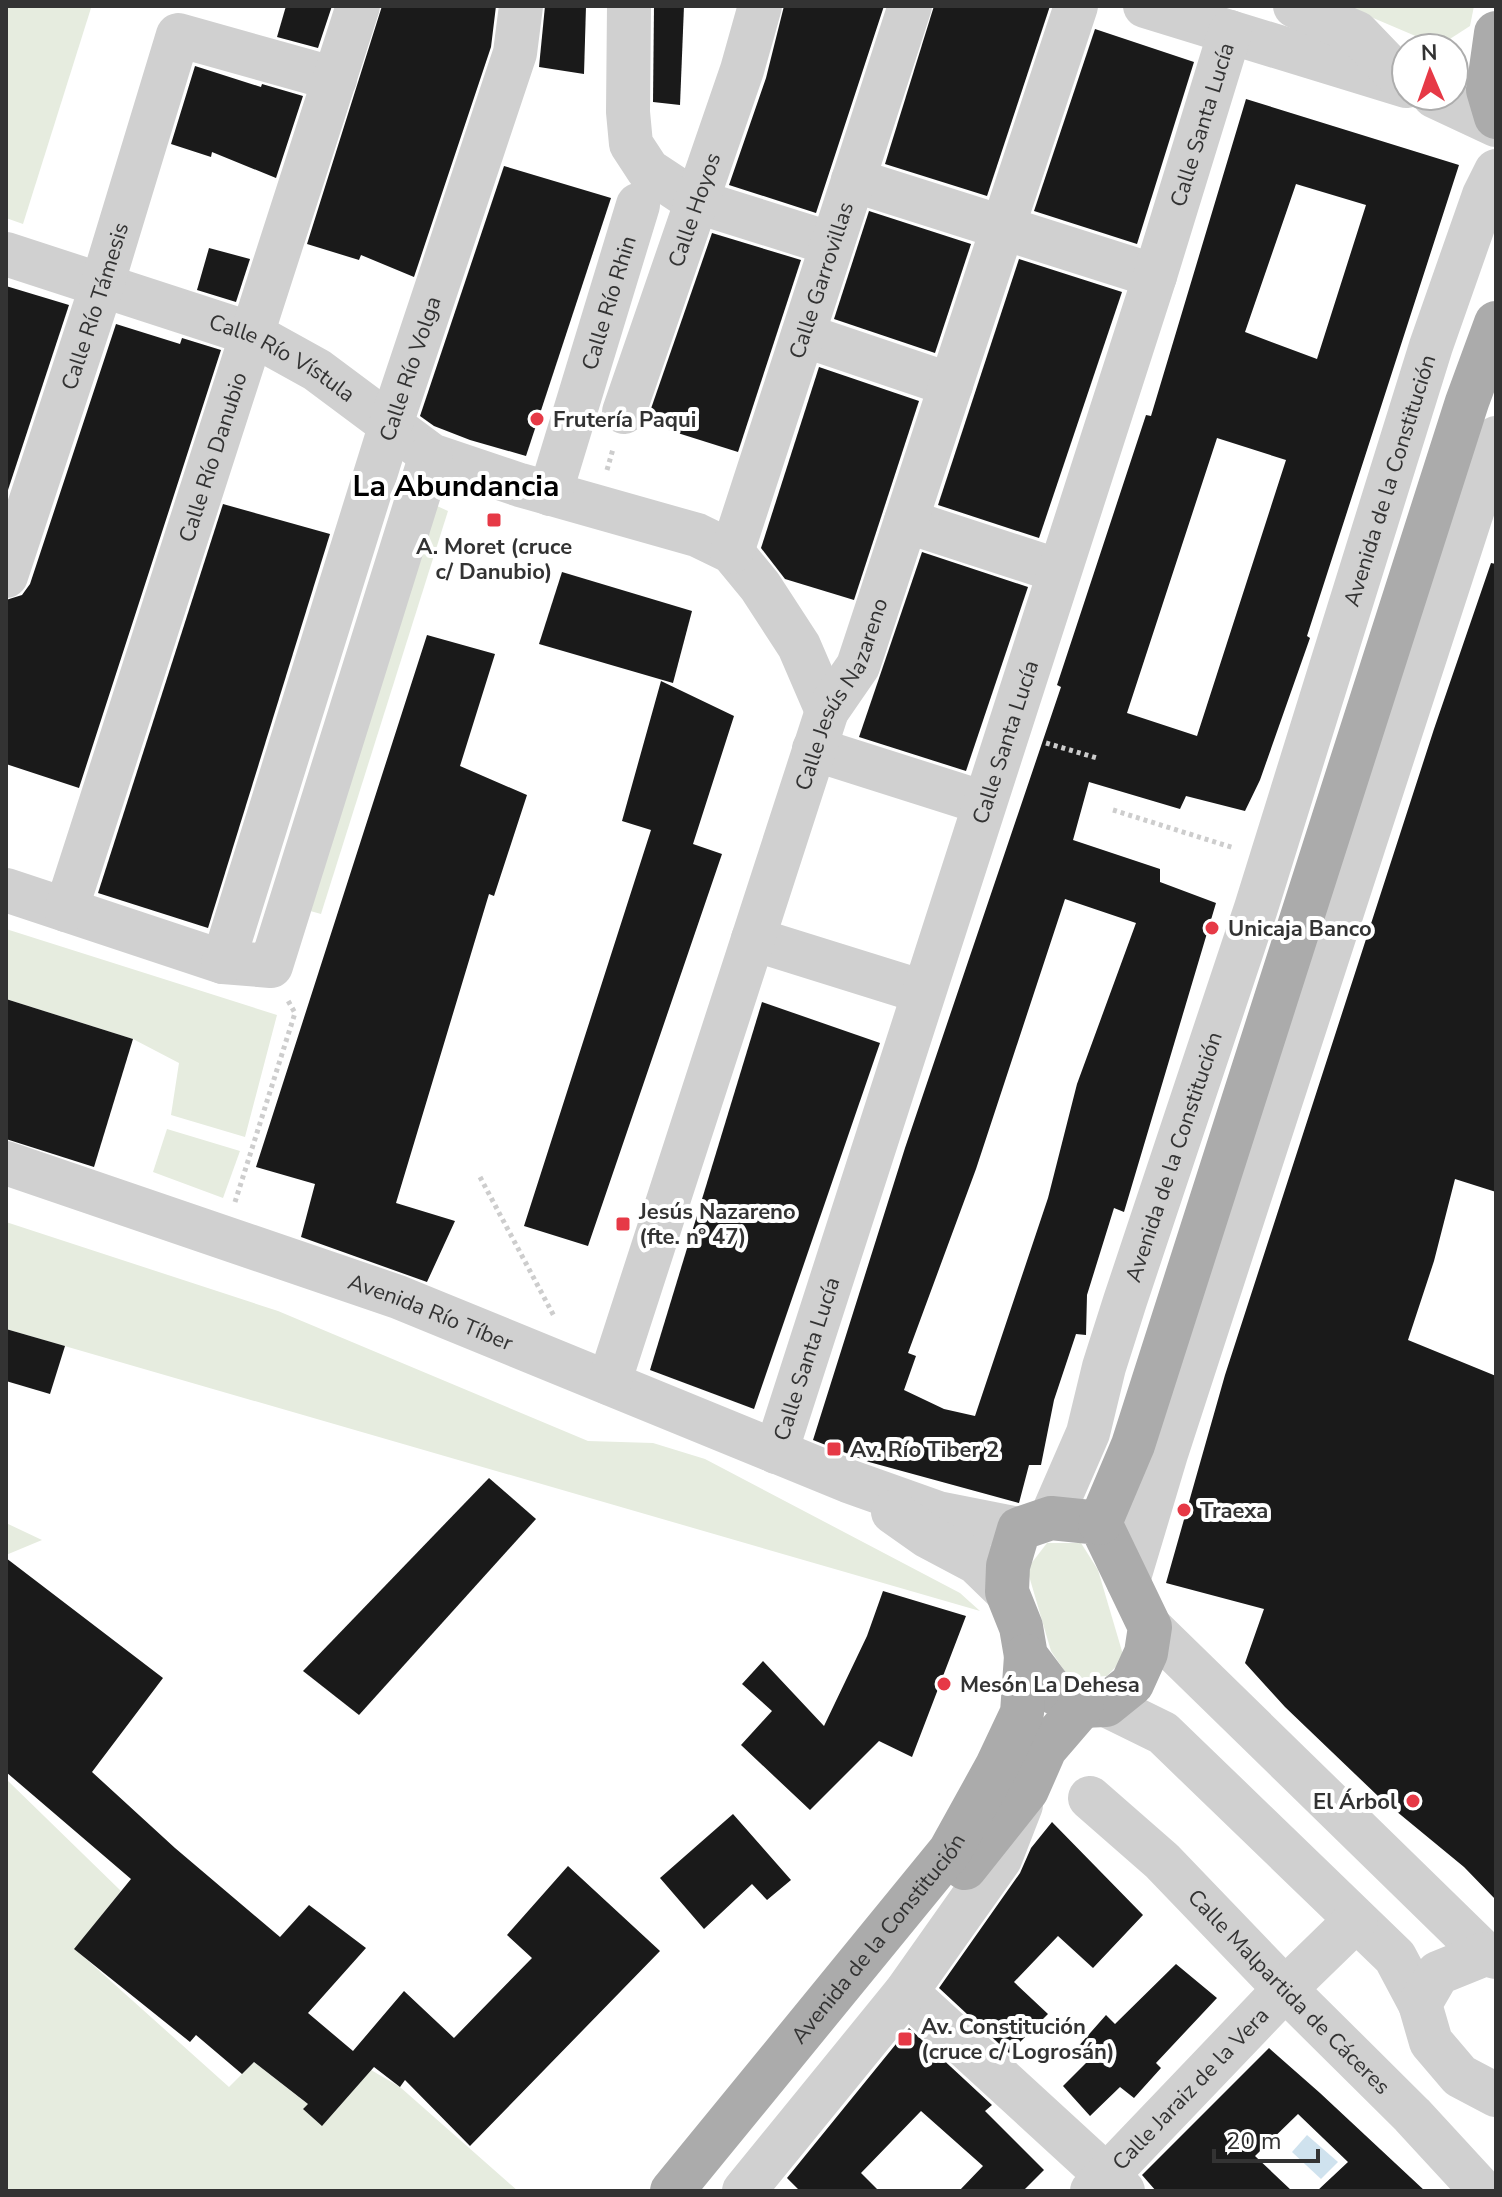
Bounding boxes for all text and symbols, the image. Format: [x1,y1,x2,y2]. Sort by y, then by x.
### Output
north arrow [1390,32,1470,112]
text: N [1421,38,1438,68]
street label: Calle Santa Lucía [1163,39,1242,211]
street label: Calle Hoyos [661,149,728,271]
street label: Calle Garrovillas [782,198,861,363]
street label: Calle Río Támesis [54,219,136,394]
street label: Calle Río Rhin [575,232,644,374]
street label: Calle Río Volga [372,292,449,445]
street label: Calle Río Vístula [205,307,361,409]
street label: Avenida de la Constitución [1337,351,1443,610]
street label: Calle Río Danubio [172,368,255,546]
place label: Frutería Paqui [553,405,696,435]
marker: Frutería Paqui [528,410,546,428]
district label: La Abundancia [353,466,559,507]
marker: A. Moret (cruce c/ Danubio) [485,511,503,529]
place label: A. Moret (cruce c/ Danubio) [416,532,572,587]
street label: Calle Jesús Nazareno [788,594,895,795]
street label: Calle Santa Lucía [965,657,1046,828]
place label: Unicaja Banco [1228,914,1372,944]
marker: Unicaja Banco [1203,919,1221,937]
street label: Avenida de la Constitución [1118,1028,1230,1286]
place label: Jesús Nazareno (fte. nº 47) [638,1197,796,1252]
marker: Jesús Nazareno (fte. nº 47) [614,1215,632,1233]
street label: Avenida Río Tíber [344,1267,517,1358]
street label: Calle Santa Lucía [767,1273,847,1445]
place label: Av. Río Tiber 2 [850,1435,999,1465]
marker: Av. Río Tiber 2 [825,1440,843,1458]
place label: Traexa [1200,1496,1268,1526]
marker: Traexa [1175,1501,1193,1519]
place label: Mesón La Dehesa [960,1670,1140,1700]
marker: Mesón La Dehesa [935,1675,953,1693]
place label: El Árbol [1313,1787,1397,1817]
marker: El Árbol [1404,1792,1422,1810]
street label: Avenida de la Constitución [784,1828,973,2050]
street label: Calle Malpartida de Cáceres [1181,1883,1397,2101]
street label: Calle Jaraiz de la Vera [1106,2001,1276,2177]
place label: Av. Constitución (cruce c/ Logrosán) [921,2012,1115,2067]
marker: Av. Constitución (cruce c/ Logrosán) [896,2030,914,2048]
scale bar [1214,2113,1318,2163]
text: 20 m [1226,2125,1282,2157]

